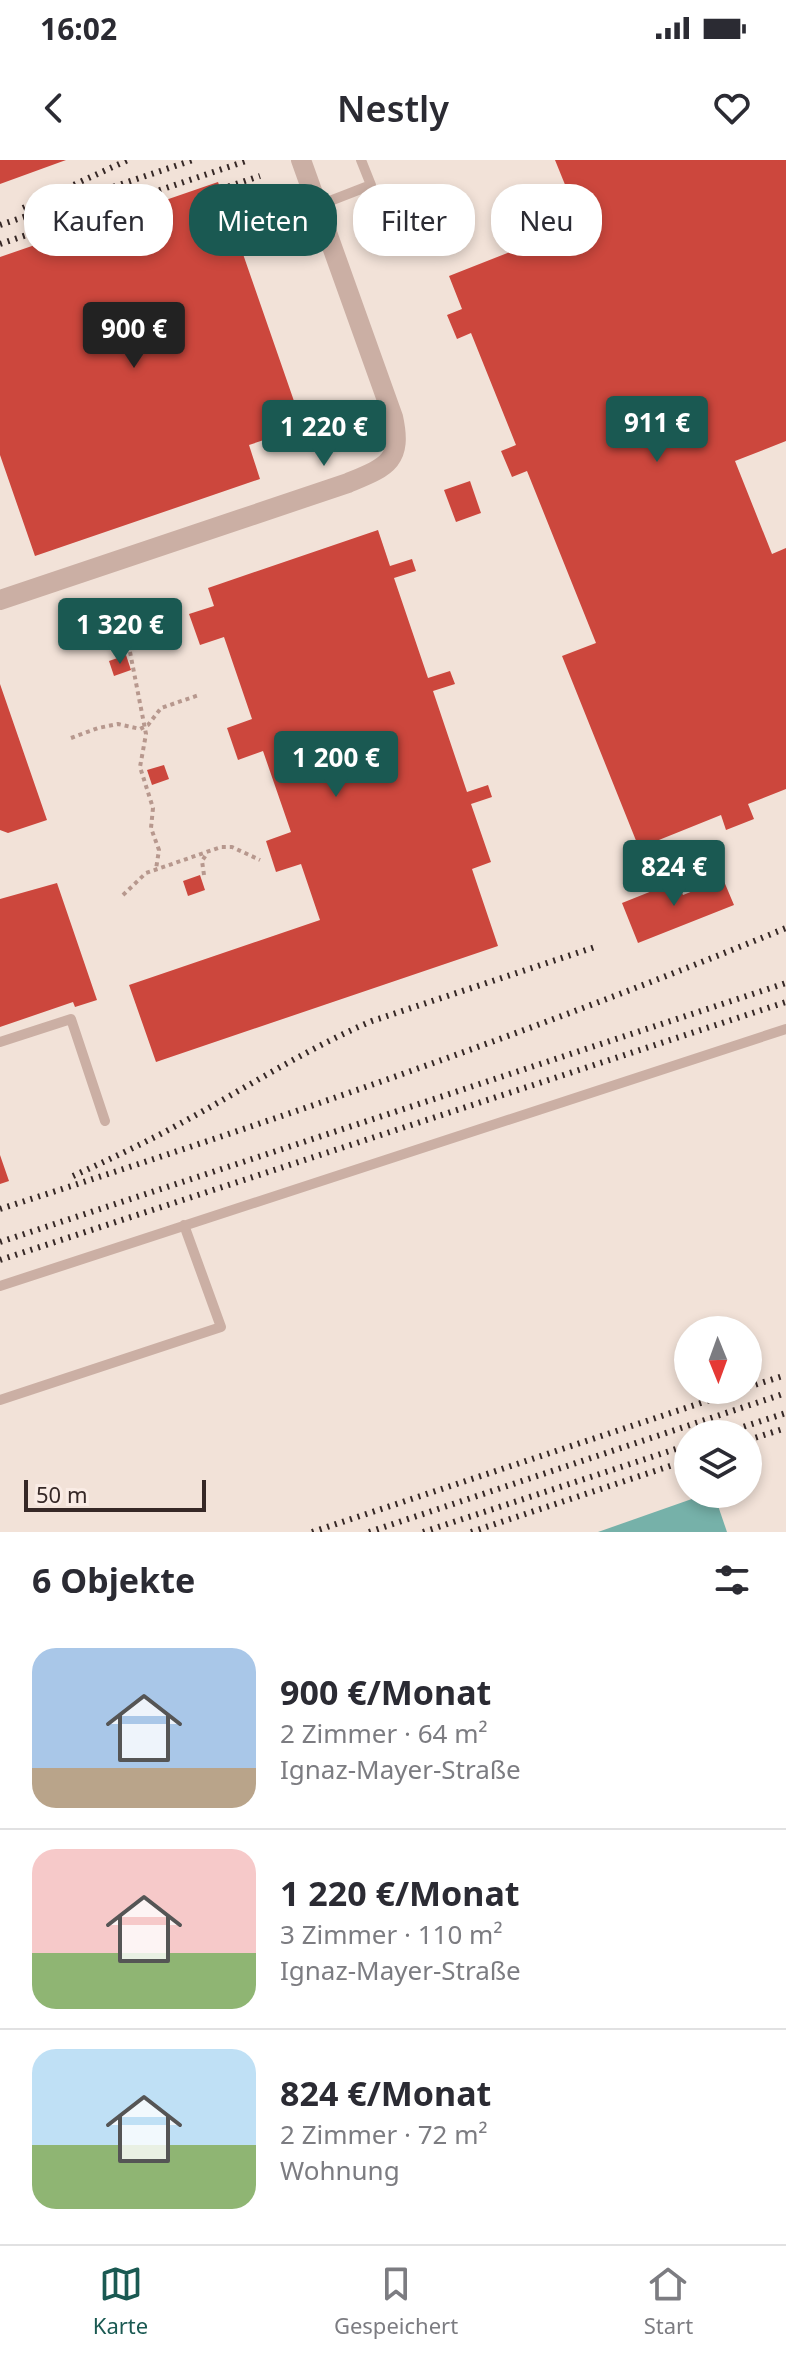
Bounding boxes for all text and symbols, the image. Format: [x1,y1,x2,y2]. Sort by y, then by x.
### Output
text: 16:02 [40,8,117,49]
text: Nestly [337,84,449,133]
icon: back [32,86,76,130]
icon: heart [710,86,754,130]
chip: Kaufen [24,184,173,256]
chip: Mieten [189,184,337,256]
chip: Filter [353,184,475,256]
chip: Neu [491,184,602,256]
pin: 900 € [78,302,190,370]
text: 900 € [101,310,167,346]
pin: 911 € [601,396,713,464]
pin: 1 220 € [250,400,398,468]
text: 911 € [624,404,690,440]
text: 1 220 € [280,408,368,444]
pin: 1 320 € [46,598,194,666]
text: 1 320 € [76,606,164,642]
pin: 1 200 € [262,731,410,799]
text: 1 200 € [292,739,380,775]
pin: 824 € [618,840,730,908]
text: 824 € [641,848,707,884]
north arrow [674,1316,762,1404]
map controls [674,1316,762,1508]
button: layers [674,1420,762,1508]
scale bar [24,1476,206,1512]
text: 50 m [36,1479,87,1509]
text: 6 Objekte [32,1557,195,1603]
icon: filters [710,1558,754,1602]
text: 900 €/Monat [280,1669,491,1715]
icon: home [96,1680,192,1776]
text: 2 Zimmer · 64 m² [280,1715,488,1751]
text: Ignaz-Mayer-Straße [280,1751,521,1787]
text: 1 220 €/Monat [280,1870,520,1916]
icon: home [96,1881,192,1977]
text: 3 Zimmer · 110 m² [280,1916,503,1952]
text: Ignaz-Mayer-Straße [280,1952,521,1988]
text: 824 €/Monat [280,2070,491,2116]
icon: home [96,2081,192,2177]
text: 2 Zimmer · 72 m² [280,2116,488,2152]
text: Wohnung [280,2152,400,2188]
tab: Karte [93,2262,148,2340]
tab: Gespeichert [334,2262,458,2340]
tab: Start [644,2262,693,2340]

